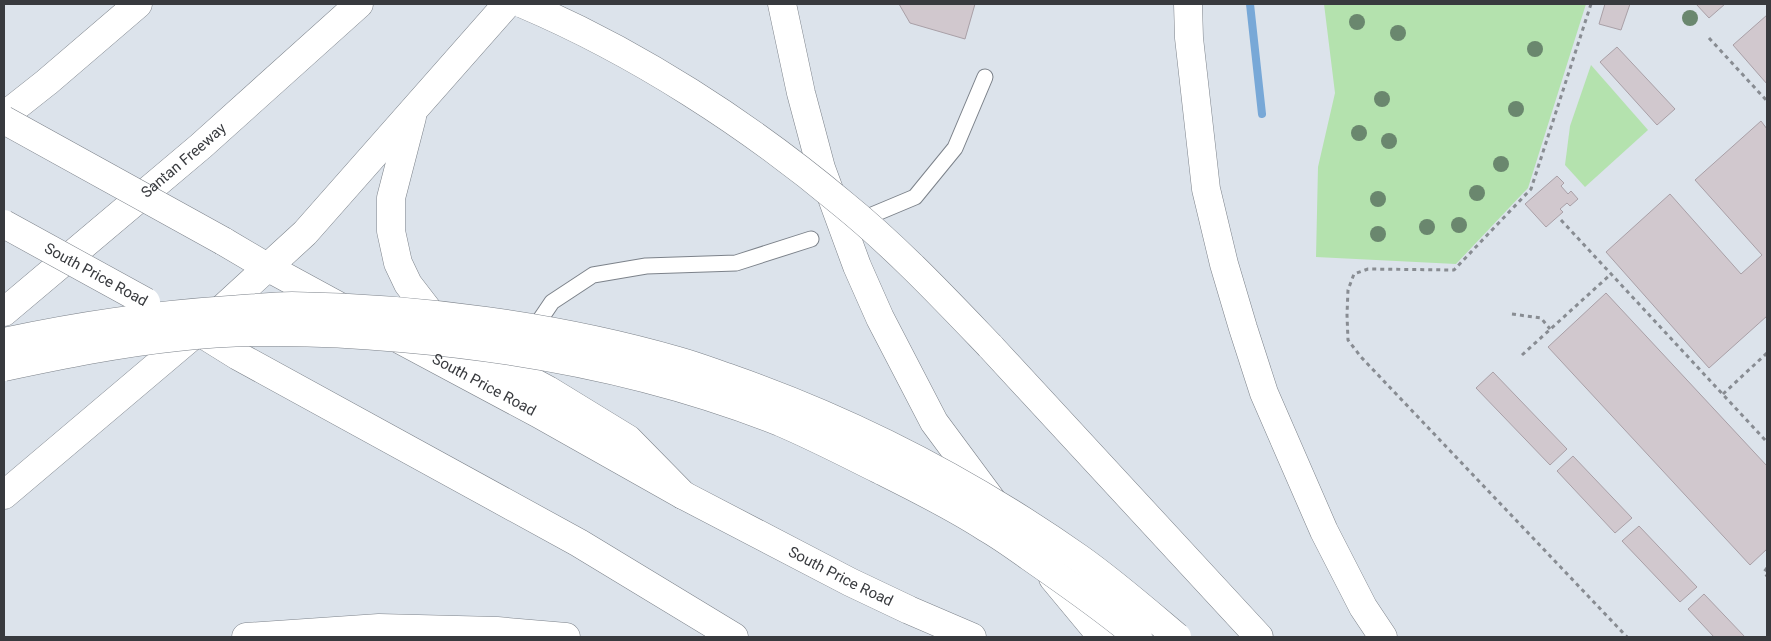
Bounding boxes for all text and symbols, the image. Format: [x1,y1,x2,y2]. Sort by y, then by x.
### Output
street label: Santan Freeway [137,119,230,202]
street label: South Price Road [41,239,151,310]
street label: South Price Road [429,350,539,420]
street label: South Price Road [785,542,896,610]

